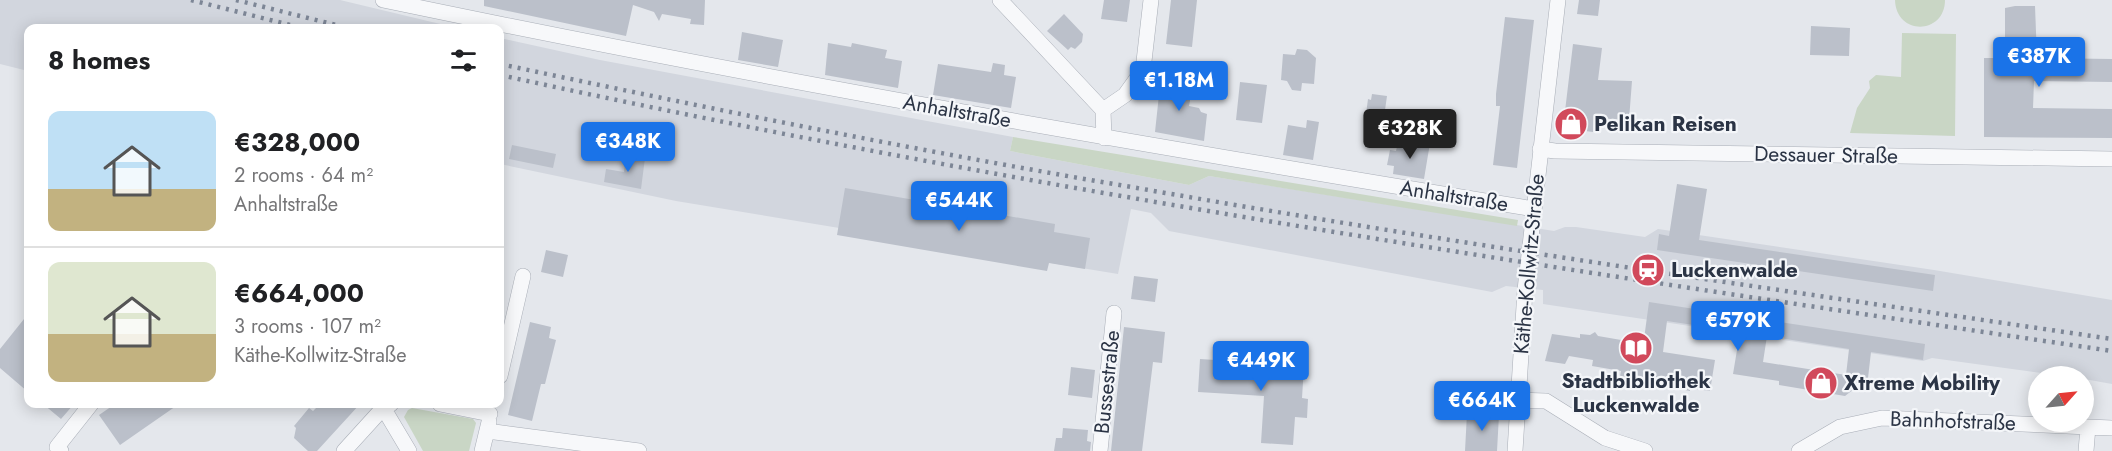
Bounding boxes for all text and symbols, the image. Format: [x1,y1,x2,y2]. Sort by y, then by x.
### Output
pin: €387K [1997,37,2081,88]
text: 8 homes [48,41,150,79]
text: €387K [2007,42,2071,71]
icon: filters [447,44,480,77]
pin: €1.18M [1130,61,1228,112]
text: €1.18M [1144,66,1214,95]
street label: Anhaltstraße [901,87,1014,135]
shop icon: Pelikan Reisen [1553,106,1589,142]
pin: €328K [1368,109,1452,160]
place label: Pelikan Reisen [1594,109,1737,139]
text: €328K [1377,114,1443,143]
pin: €348K [586,122,670,173]
text: €328,000 [234,123,360,161]
text: €348K [595,127,661,156]
icon: home [96,135,168,207]
street label: Dessauer Straße [1754,139,1898,171]
text: 2 rooms · 64 m² [234,161,373,190]
street label: Käthe-Kollwitz-Straße [1506,172,1552,356]
street label: Anhaltstraße [1398,173,1511,219]
pin: €544K [917,181,1001,232]
text: €544K [925,186,993,215]
text: Anhaltstraße [234,190,338,219]
station icon: Luckenwalde [1630,252,1666,288]
place label: Luckenwalde [1671,255,1798,285]
text: €664,000 [234,274,364,312]
icon: home [96,286,168,358]
pin: €579K [1696,301,1780,352]
text: €579K [1705,306,1771,335]
text: 3 rooms · 107 m² [234,312,381,341]
street label: Bussestraße [1087,329,1127,435]
library icon: Stadtbibliothek Luckenwalde [1618,330,1654,366]
text: Käthe-Kollwitz-Straße [234,341,406,370]
pin: €449K [1219,341,1303,392]
text: €449K [1227,346,1295,375]
shop icon: Xtreme Mobility [1803,365,1839,401]
place label: Stadtbibliothek Luckenwalde [1561,366,1711,420]
north arrow [2028,366,2094,432]
map controls [2028,366,2094,432]
place label: Xtreme Mobility [1844,368,2001,398]
pin: €664K [1440,381,1524,432]
text: €664K [1448,386,1516,415]
street label: Bahnhofstraße [1890,404,2017,438]

